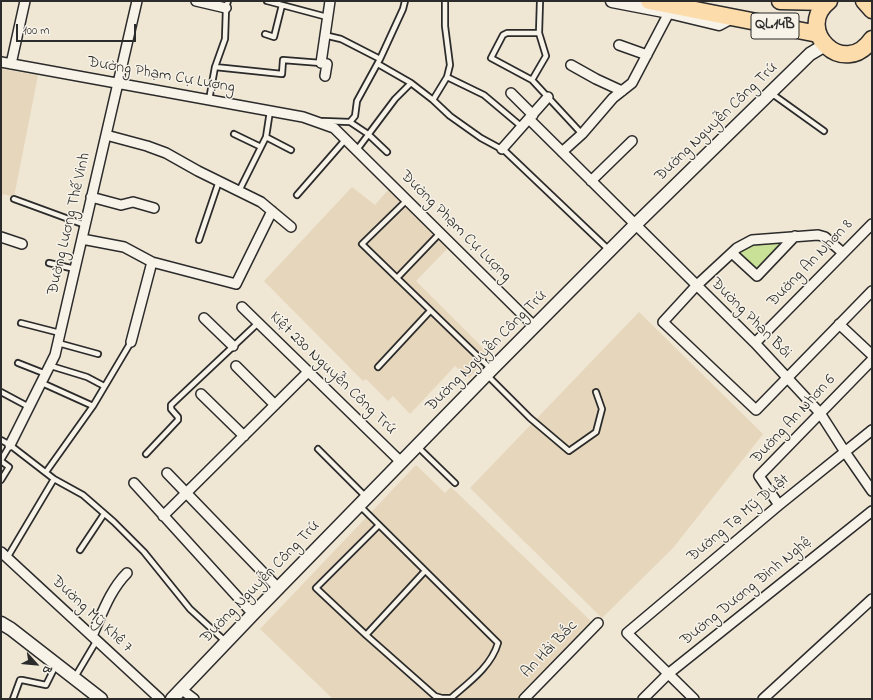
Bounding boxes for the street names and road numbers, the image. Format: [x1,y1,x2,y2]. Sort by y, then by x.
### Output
road number: QL.14B [751,13,799,39]
street label: Đường Phạm Cự Lượng [86,54,236,98]
street label: Đường Nguyễn Công Trứ [652,59,782,187]
street label: Đường Lương Thế Vinh [44,151,96,297]
street label: Đường Phạm Cự Lượng [395,167,515,287]
street label: Đường An Nhơn 8 [764,216,858,312]
street label: Đường Phan Bôi [706,275,794,363]
street label: Đường Nguyễn Công Trứ [423,288,551,416]
street label: Kiệt 230 Nguyễn Công Trứ [265,308,399,440]
street label: Đường An Nhơn 6 [748,371,840,469]
street label: Đường Tạ Mỹ Duật [684,471,794,567]
street label: Đường Nguyễn Công Trứ [197,518,325,648]
street label: Đường Dương Đình Nghệ [677,533,817,651]
street label: Đường Mỹ Khê 7 [46,573,136,657]
street label: An Hải Bắc [518,617,582,683]

